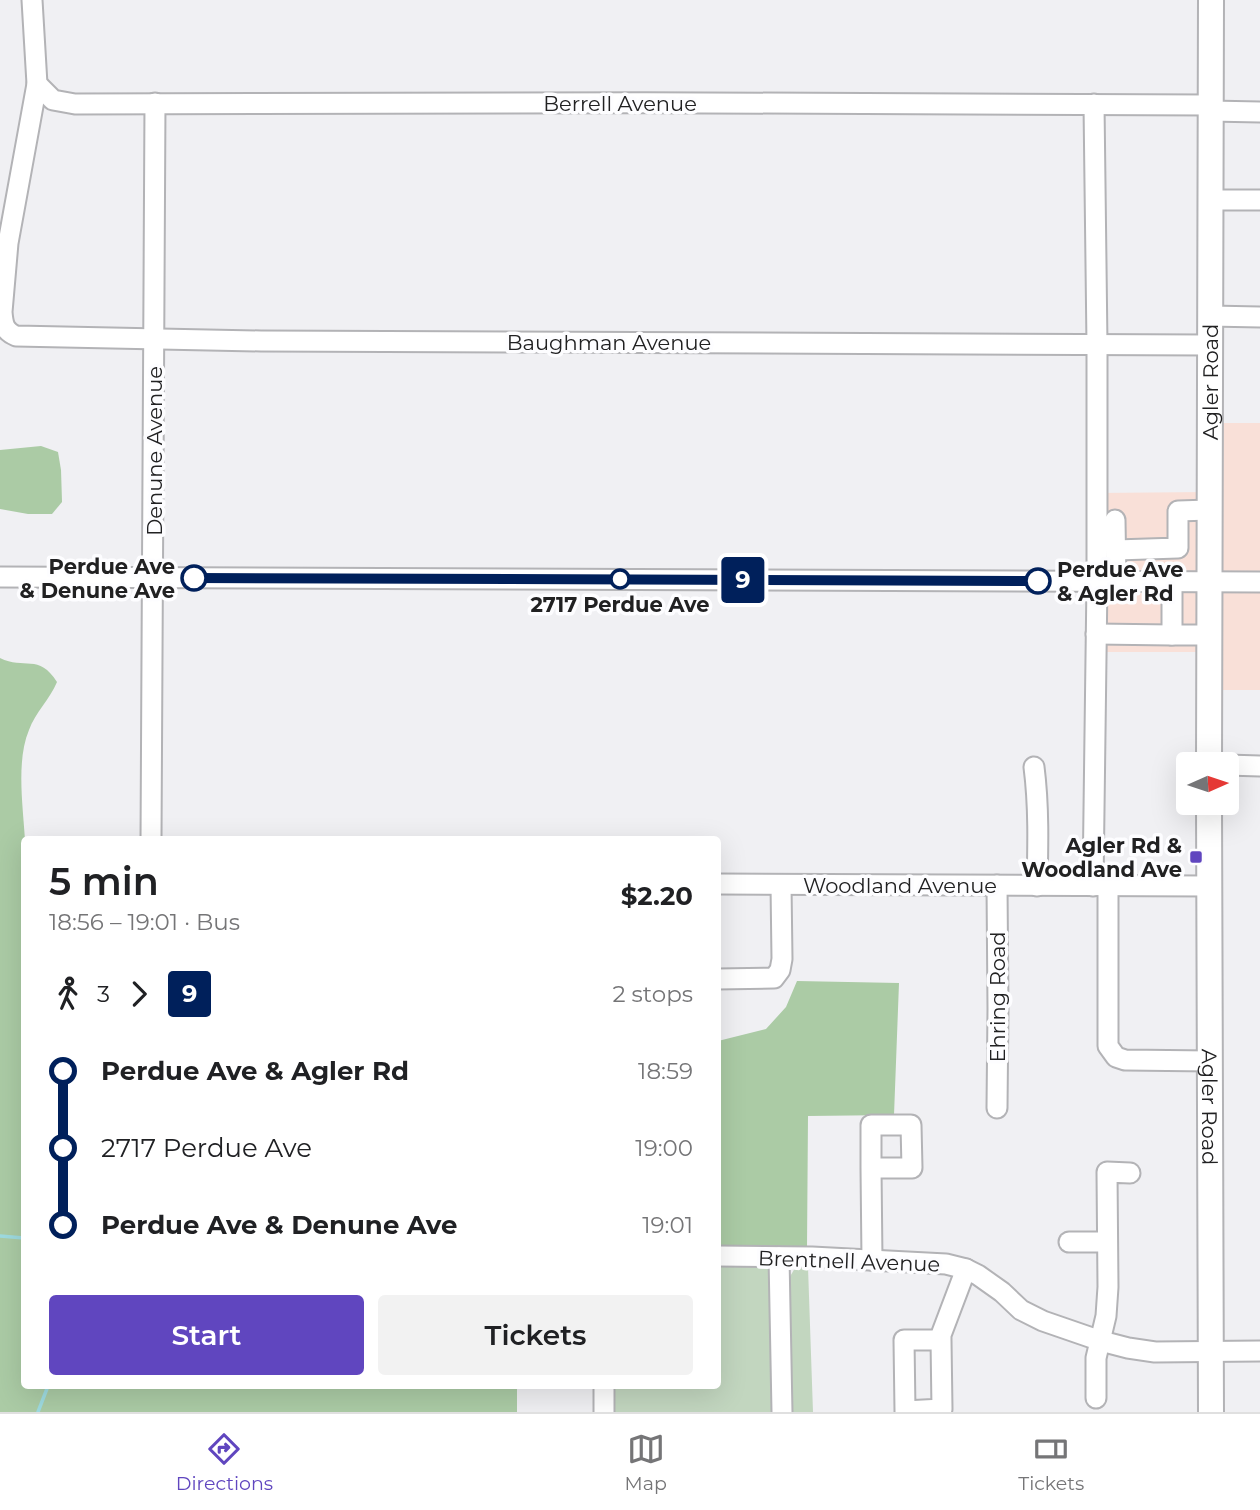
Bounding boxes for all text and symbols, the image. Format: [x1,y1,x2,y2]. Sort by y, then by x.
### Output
street label: Berrell Avenue [543,91,697,116]
street label: Agler Road [1197,324,1223,440]
street label: Baughman Avenue [507,330,711,355]
street label: Denune Avenue [142,366,167,536]
place label: Perdue Ave & Denune Ave [19,554,175,603]
line badge: 9 [720,557,766,603]
place label: Perdue Ave & Agler Rd [1057,557,1183,606]
marker: Perdue Ave & Denune Ave [181,565,207,591]
text: 9 [735,565,751,594]
marker: Perdue Ave & Agler Rd [1025,568,1051,594]
marker: 2717 Perdue Ave [610,569,630,589]
place label: 2717 Perdue Ave [530,592,710,617]
north arrow [1176,752,1239,816]
map controls [1176,752,1239,815]
place label: Agler Rd & Woodland Ave [1021,833,1182,882]
marker: Agler Rd & Woodland Ave [1188,849,1204,865]
text: 5 min [49,858,159,905]
street label: Woodland Avenue [803,873,997,898]
text: $2.20 [621,880,693,912]
text: 18:56 – 19:01 · Bus [49,908,240,936]
street label: Ehring Road [985,931,1010,1063]
icon: walk [49,975,87,1013]
icon: forward [120,975,158,1013]
text: 9 [182,979,197,1008]
text: 3 [97,980,110,1008]
text: 2 stops [613,980,693,1008]
street label: Agler Road [1197,1049,1223,1165]
text: Perdue Ave & Agler Rd [101,1055,409,1087]
text: 18:59 [638,1057,693,1085]
text: 2717 Perdue Ave [101,1132,312,1164]
text: 19:00 [635,1134,693,1162]
text: Perdue Ave & Denune Ave [101,1209,457,1241]
text: 19:01 [642,1211,693,1239]
street label: Brentnell Avenue [757,1245,941,1277]
button: Start [49,1295,364,1375]
button: Tickets [378,1295,693,1375]
tab: Directions [176,1430,273,1495]
tab: Map [625,1430,667,1495]
tab: Tickets [1018,1430,1084,1495]

